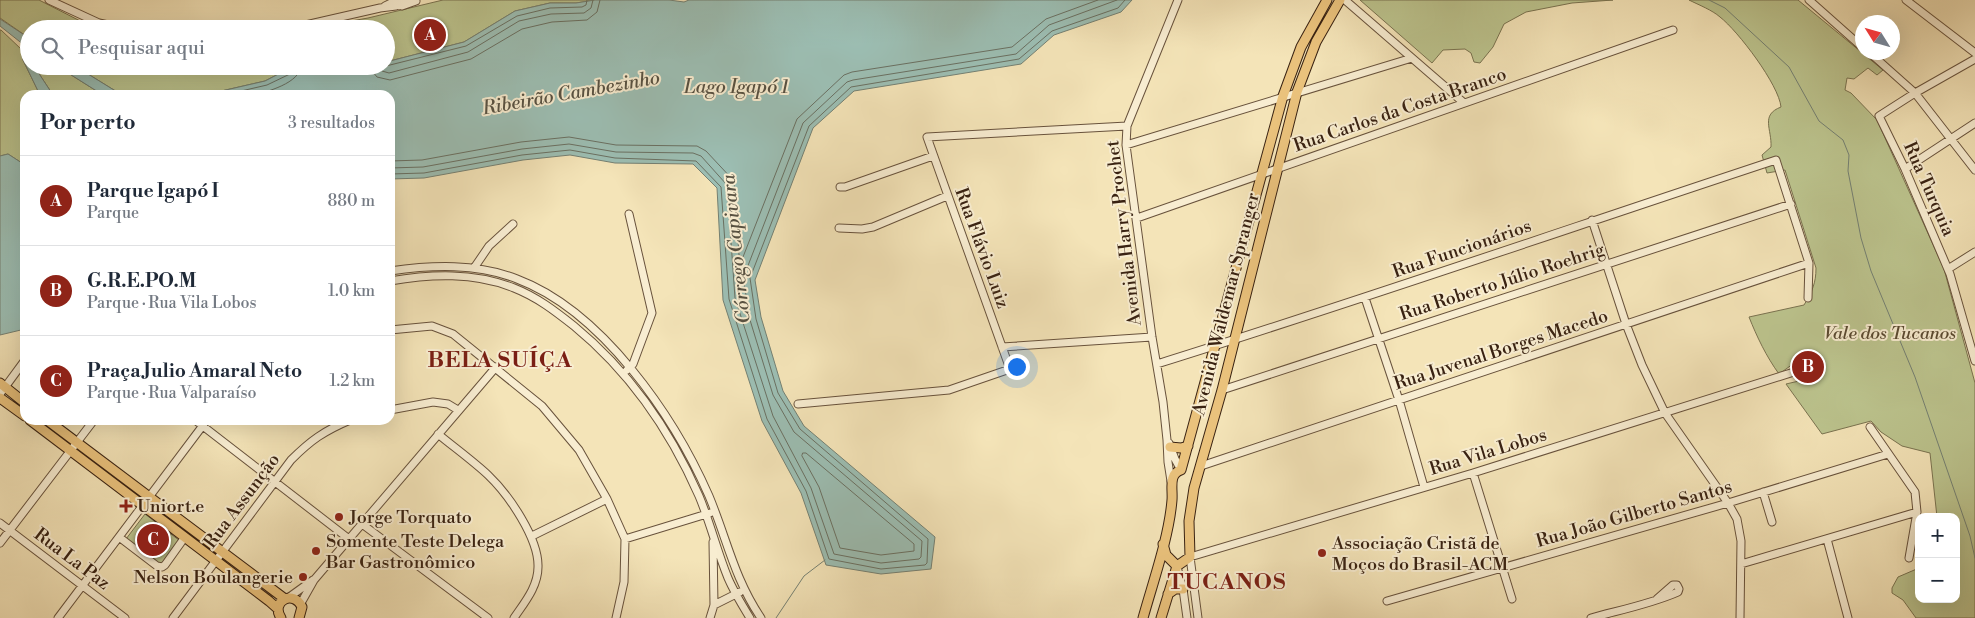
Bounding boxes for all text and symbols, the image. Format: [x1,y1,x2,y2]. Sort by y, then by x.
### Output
north arrow [1855,15,1900,60]
pin: A [414,16,446,54]
search box [20,20,395,75]
icon: search [38,34,66,62]
text: Pesquisar aqui [78,36,205,60]
street label: Rua Carlos da Costa Branco [1290,63,1510,157]
water label: Ribeirão Cambezinho [479,66,662,121]
water label: Lago Igapó 1 [683,75,788,99]
text: Por perto [40,110,136,136]
text: 3 resultados [288,113,375,133]
street label: Avenida Harry Prochet [1101,138,1147,328]
street label: Rua Turquia [1898,138,1960,241]
water label: Córrego Capivara [716,173,756,325]
text: Parque Igapó I [87,179,219,203]
street label: Rua Flávio Luiz [949,184,1015,312]
street label: Avenida Waldemar Spranger [1187,190,1265,419]
text: A [50,191,62,211]
text: 880 m [327,191,375,211]
text: Parque [87,203,139,223]
street label: Rua Funcionários [1390,214,1535,284]
street label: Rua Roberto Júlio Roehrig [1397,238,1608,326]
text: G.R.E.PO.M [87,269,196,293]
text: B [50,281,62,301]
text: 1.0 km [328,281,375,301]
text: Parque · Rua Vila Lobos [87,293,257,313]
street label: Rua Juvenal Borges Macedo [1391,304,1611,396]
park label: Vale dos Tucanos [1824,322,1956,345]
district label: BELA SUÍÇA [427,345,573,374]
pin: B [1792,348,1824,386]
your location [1004,354,1030,380]
text: Praça Julio Amaral Neto [87,359,302,383]
text: C [50,371,62,391]
text: 1.2 km [329,371,375,391]
text: Parque · Rua Valparaíso [87,383,256,403]
street label: Rua Vila Lobos [1426,423,1550,481]
street label: Rua Assunção [199,449,285,553]
street label: Rua João Gilberto Santos [1533,475,1735,553]
place label: Uniort.e [137,495,204,518]
marker: Uniort.e [119,499,133,513]
place label: Jorge Torquato [348,506,472,529]
marker: Jorge Torquato [333,511,345,523]
map controls [1915,513,1960,603]
button: + [1915,513,1960,558]
pin: C [137,521,169,559]
street label: Rua La Paz [29,523,115,595]
place label: Somente Teste Delega Bar Gastronômico [325,530,505,574]
place label: Associação Cristã de Moços do Brasil-ACM [1331,532,1508,576]
marker: Somente Teste Delega Bar Gastronômico [310,545,322,557]
marker: Associação Cristã de Moços do Brasil-ACM [1316,547,1328,559]
button: − [1915,558,1960,603]
place label: Nelson Boulangerie [133,566,293,589]
district label: TUCANOS [1167,569,1287,596]
marker: Nelson Boulangerie [297,571,309,583]

